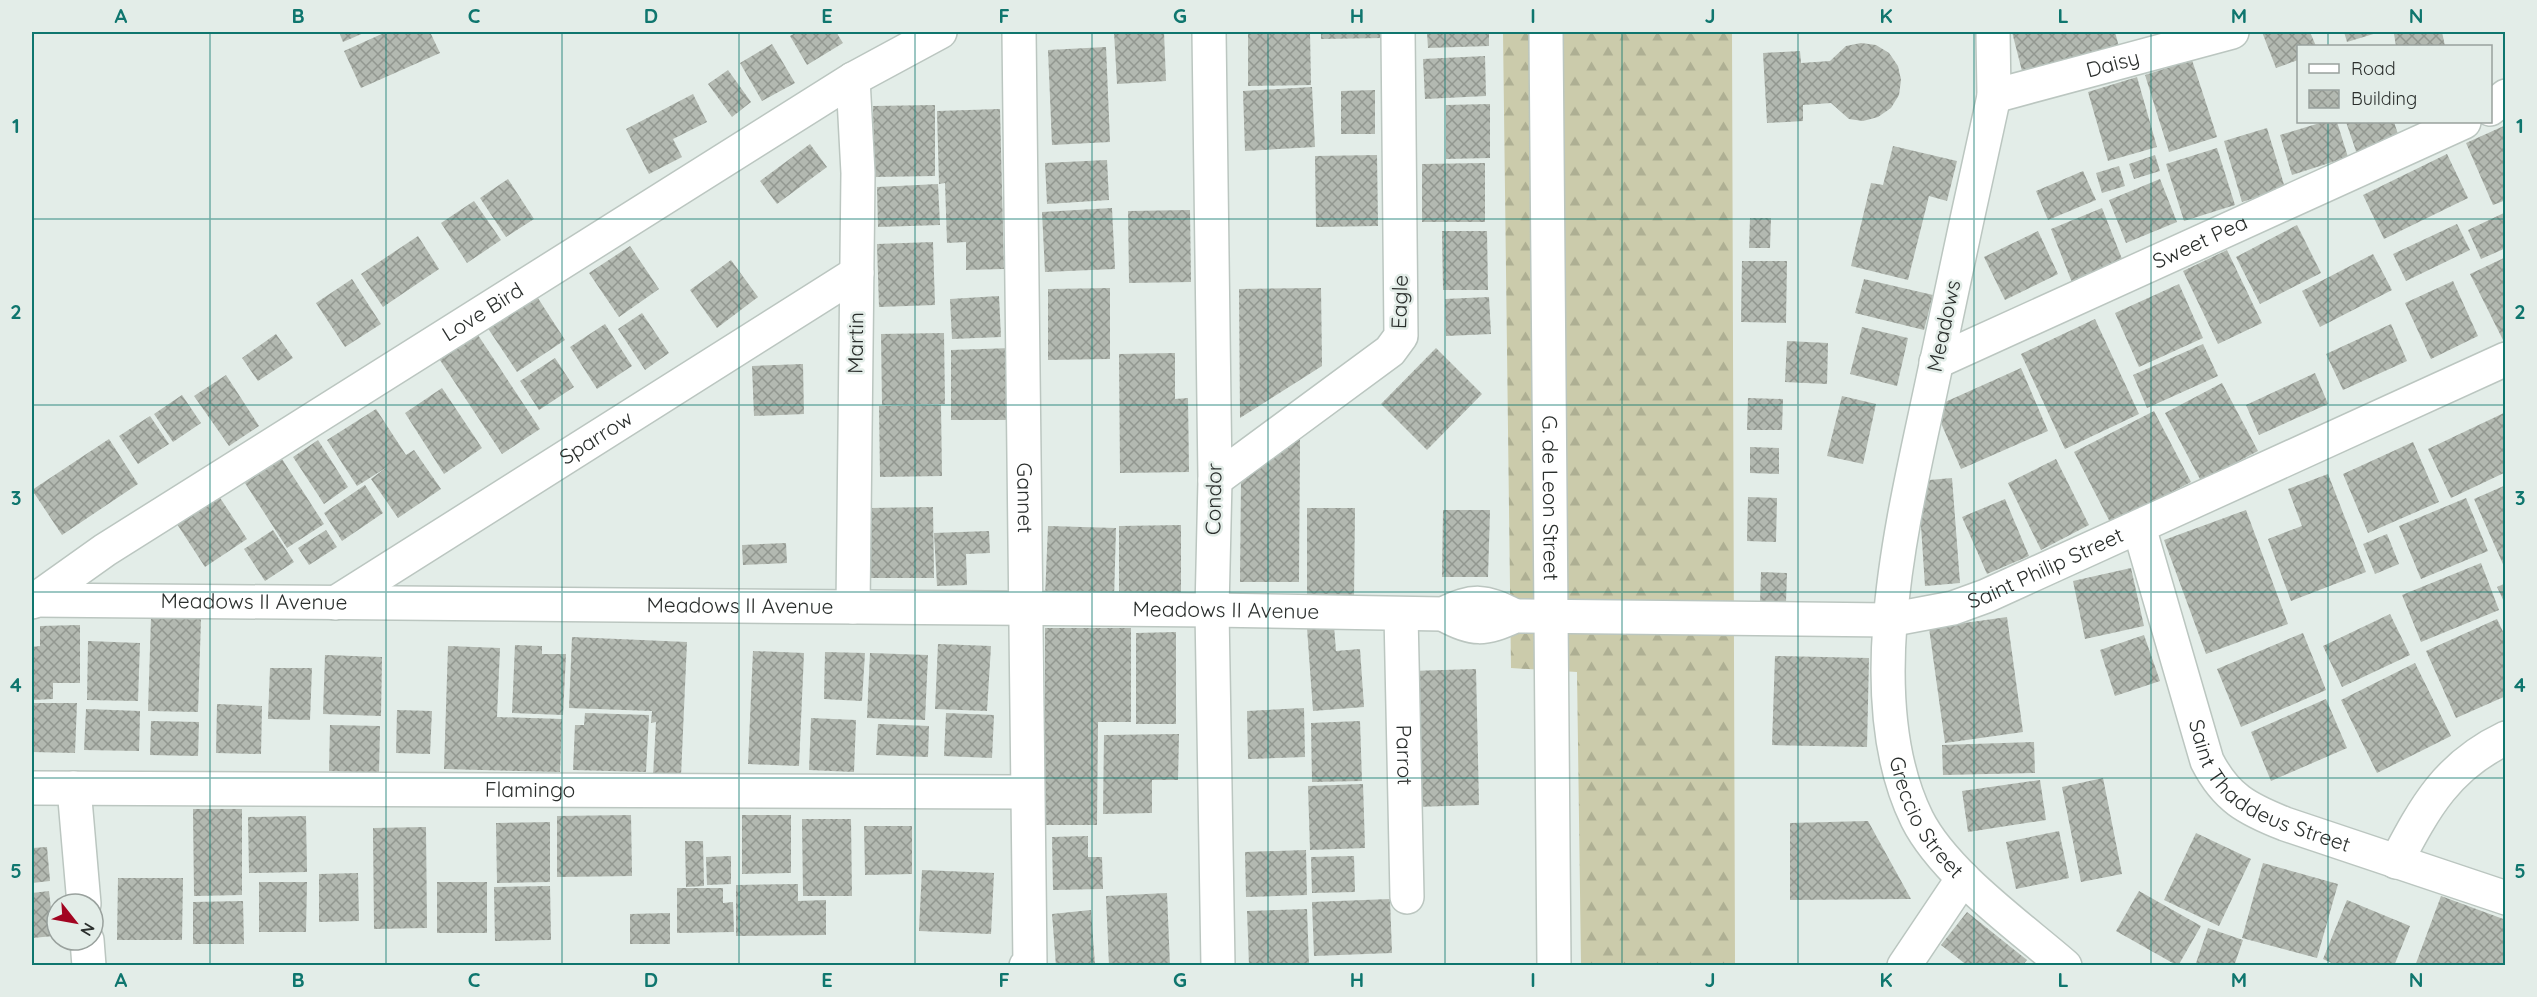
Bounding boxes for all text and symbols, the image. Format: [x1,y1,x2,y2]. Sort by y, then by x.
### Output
text: A [115,3,128,28]
text: B [291,3,305,28]
text: C [468,3,481,28]
text: D [644,3,658,28]
text: E [821,3,833,28]
text: F [998,3,1010,28]
text: G [1173,3,1187,28]
text: H [1350,3,1364,28]
text: I [1530,3,1536,28]
text: J [1704,3,1716,28]
text: K [1879,3,1893,28]
text: L [2057,3,2069,28]
text: M [2231,3,2247,28]
text: N [2409,3,2423,28]
street label: Daisy [2083,44,2142,83]
legend [2297,45,2492,123]
text: Road [2351,57,2396,80]
text: Building [2351,87,2417,110]
text: 1 [12,113,20,138]
text: 1 [2516,113,2524,138]
street label: Sweet Pea [2148,208,2251,274]
street label: Eagle [1385,274,1413,330]
street label: Love Bird [437,276,528,347]
street label: Meadows [1921,278,1965,374]
text: 2 [10,299,22,324]
text: 2 [2514,299,2526,324]
street label: Martin [841,312,869,374]
street label: Sparrow [554,404,637,470]
street label: G. de Leon Street [1537,415,1565,581]
street label: Gannet [1012,462,1039,534]
street label: Condor [1199,463,1227,535]
text: 3 [11,485,21,510]
text: 3 [2515,485,2525,510]
street label: Saint Philip Street [1964,521,2127,614]
street label: Meadows II Avenue [160,587,348,615]
street label: Meadows II Avenue [646,591,834,619]
street label: Meadows II Avenue [1132,595,1320,624]
text: 4 [10,672,22,697]
text: 4 [2514,672,2526,697]
street label: Saint Thaddeus Street [2184,716,2354,857]
street label: Parrot [1391,724,1419,786]
street label: Greccio Street [1884,754,1970,883]
street label: Flamingo [485,776,575,802]
text: 5 [10,858,22,883]
text: 5 [2514,858,2526,883]
north arrow [45,892,105,952]
text: N [76,920,99,940]
text: A [115,967,128,992]
text: B [291,967,305,992]
text: C [468,967,481,992]
text: D [644,967,658,992]
text: E [821,967,833,992]
text: F [998,967,1010,992]
text: G [1173,967,1187,992]
text: H [1350,967,1364,992]
text: I [1530,967,1536,992]
text: J [1704,967,1716,992]
text: K [1879,967,1893,992]
text: L [2057,967,2069,992]
text: M [2231,967,2247,992]
text: N [2409,967,2423,992]

